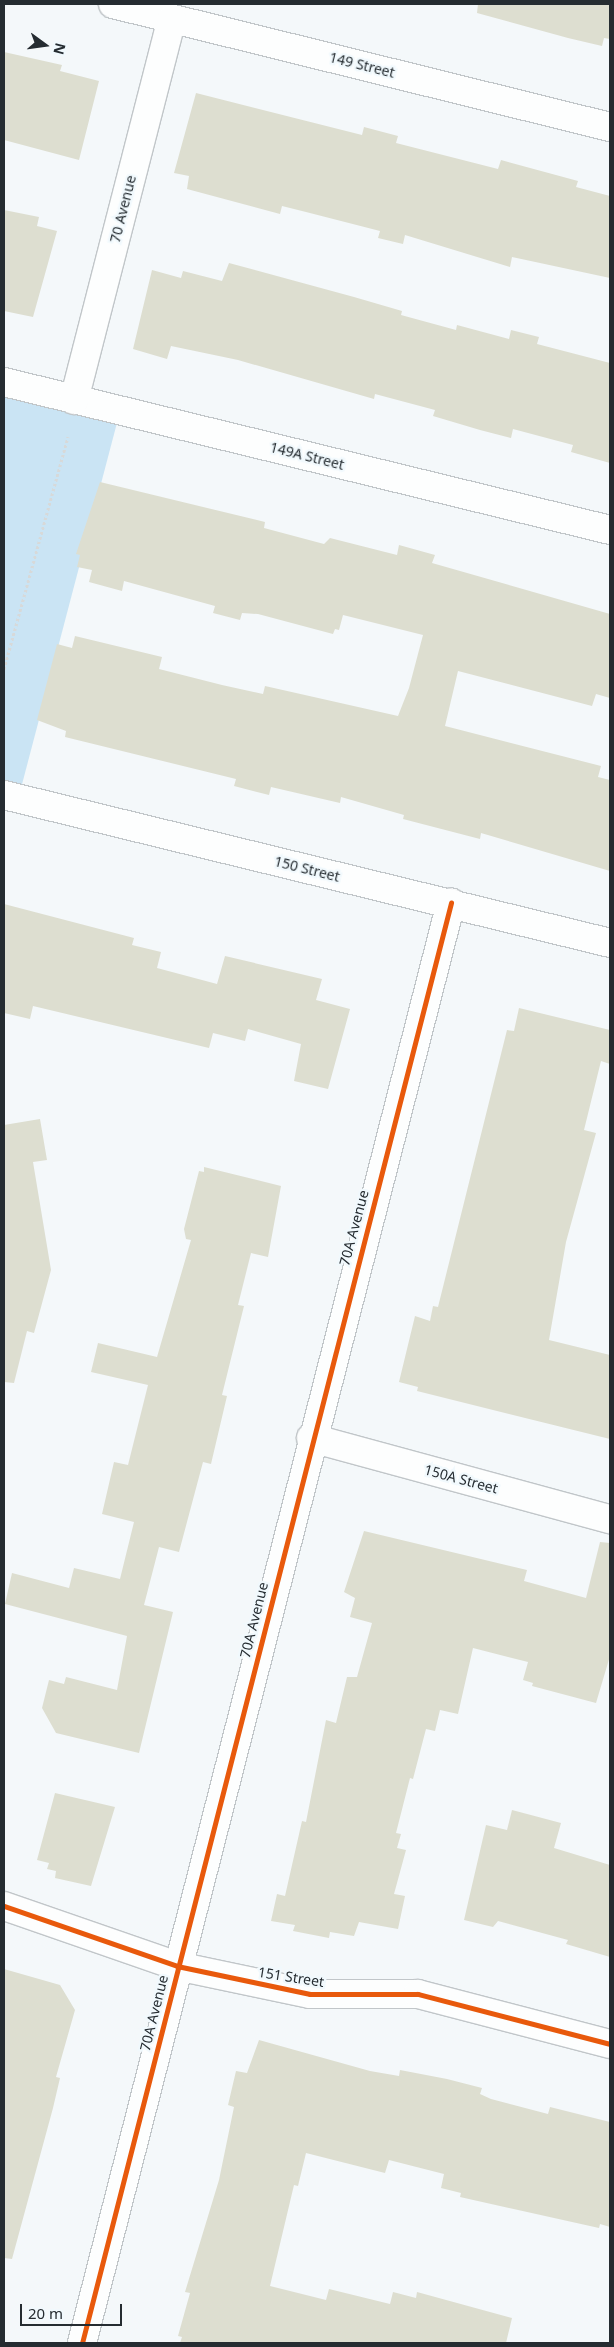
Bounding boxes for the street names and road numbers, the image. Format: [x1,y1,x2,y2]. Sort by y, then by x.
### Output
street label: 149 Street [328,49,396,81]
street label: 70 Avenue [107,174,139,244]
street label: 149A Street [268,439,346,473]
street label: 150 Street [273,853,341,885]
street label: 70A Avenue [336,1188,372,1268]
street label: 150A Street [422,1461,500,1497]
street label: 70A Avenue [236,1580,272,1660]
street label: 151 Street [257,1963,325,1991]
street label: 70A Avenue [136,1973,172,2053]

